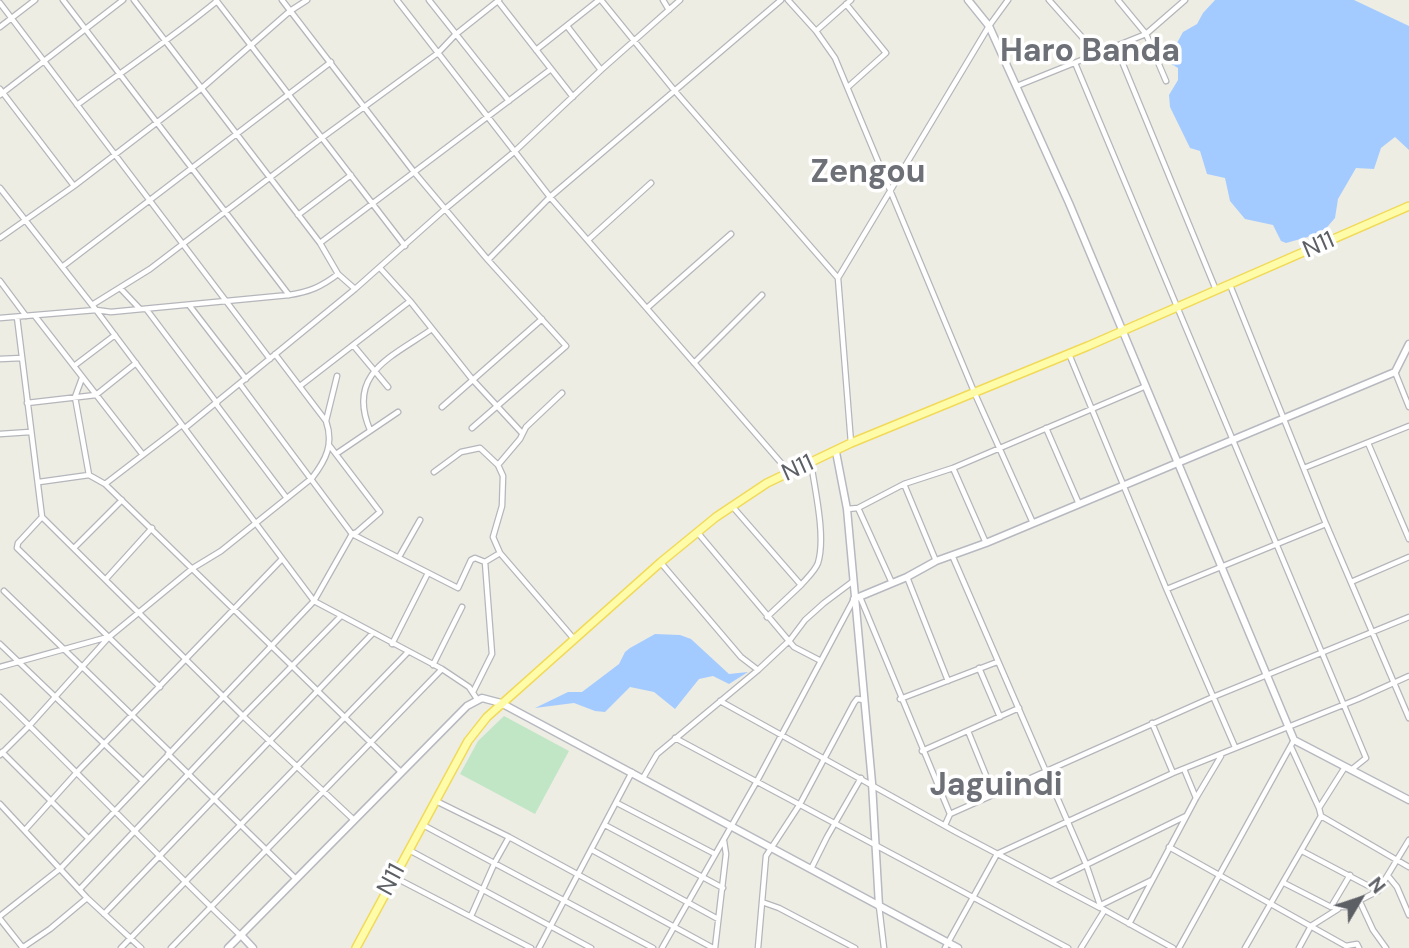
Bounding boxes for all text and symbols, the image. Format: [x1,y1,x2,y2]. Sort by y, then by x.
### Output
district label: Haro Banda [1000,34,1180,72]
district label: Zengou [810,155,926,193]
street label: N11 [1299,227,1339,265]
street label: N11 [778,449,818,489]
district label: Jaguindi [929,768,1063,806]
street label: N11 [372,859,412,901]
north arrow [1325,864,1395,934]
text: N [1363,872,1391,899]

